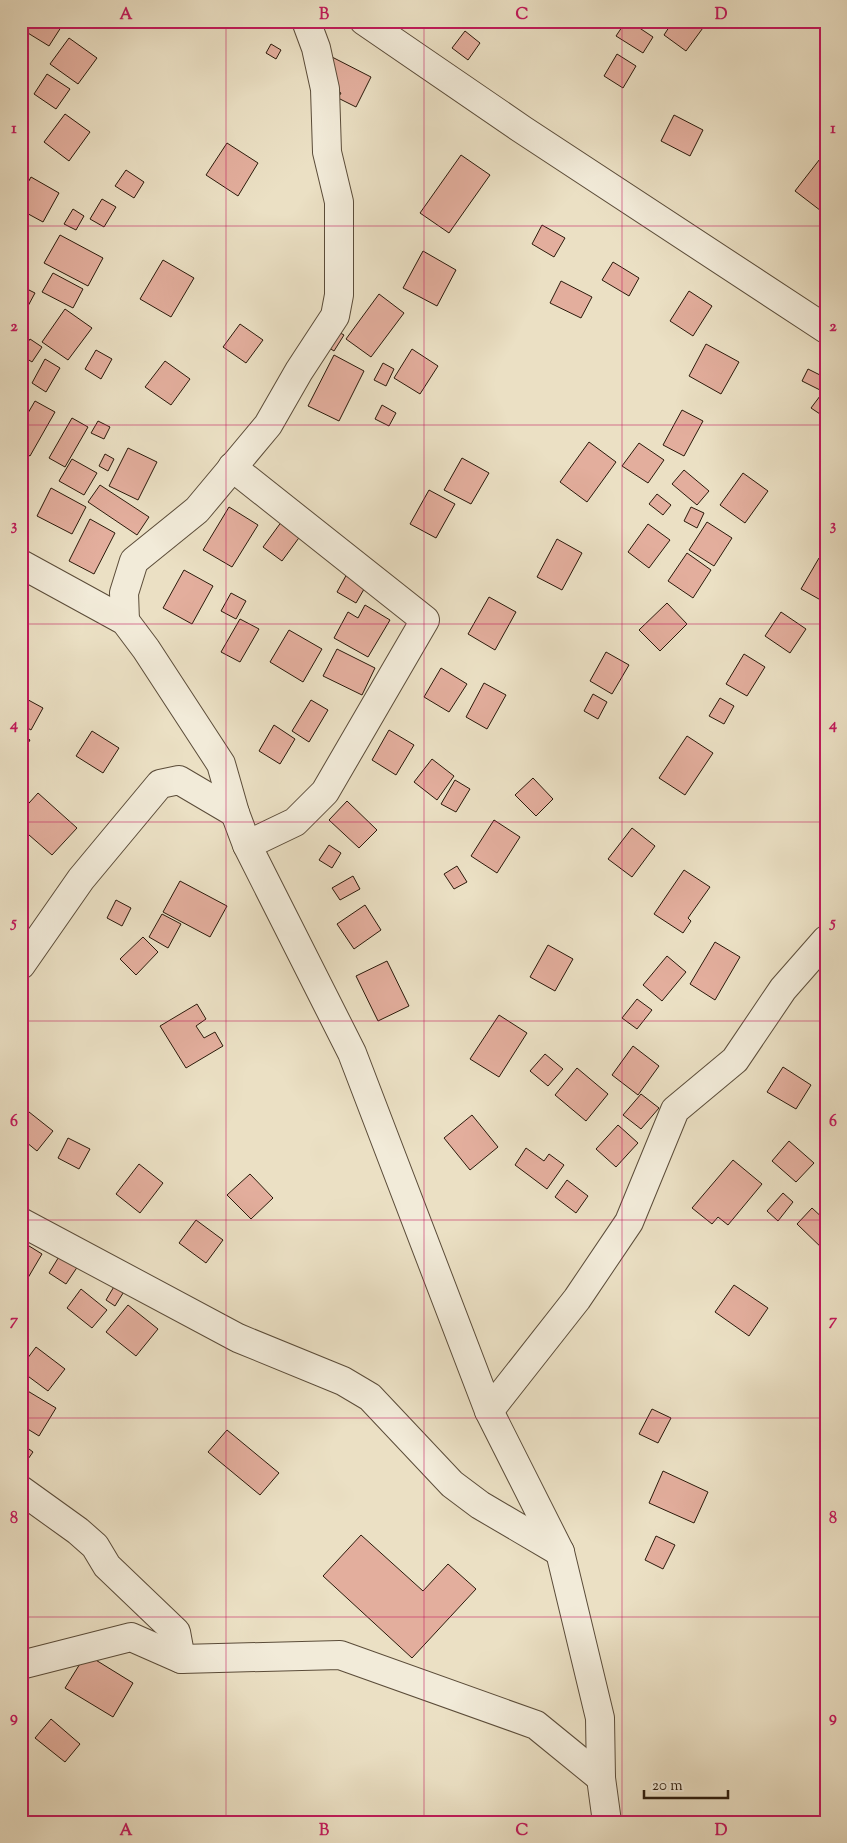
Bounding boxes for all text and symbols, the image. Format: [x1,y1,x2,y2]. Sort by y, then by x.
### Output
text: A [120,4,133,27]
text: B [319,4,329,27]
text: C [516,4,529,27]
text: D [715,4,728,27]
text: 1 [11,118,17,141]
text: 1 [830,118,836,141]
text: 2 [10,316,18,339]
text: 2 [829,316,837,339]
text: 3 [11,515,18,538]
text: 3 [830,515,837,538]
text: 4 [9,714,18,737]
text: 4 [828,714,837,737]
text: 5 [9,912,17,935]
text: 5 [828,912,836,935]
text: 6 [10,1111,18,1134]
text: 6 [829,1111,837,1134]
text: 7 [10,1310,19,1333]
text: 7 [829,1310,838,1333]
text: 8 [10,1508,18,1531]
text: 8 [829,1508,837,1531]
text: 9 [10,1707,18,1730]
text: 9 [829,1707,837,1730]
scale bar [644,1768,728,1800]
text: 20 m [652,1776,683,1797]
text: A [120,1820,133,1843]
text: B [319,1820,329,1843]
text: C [516,1820,529,1843]
text: D [715,1820,728,1843]

